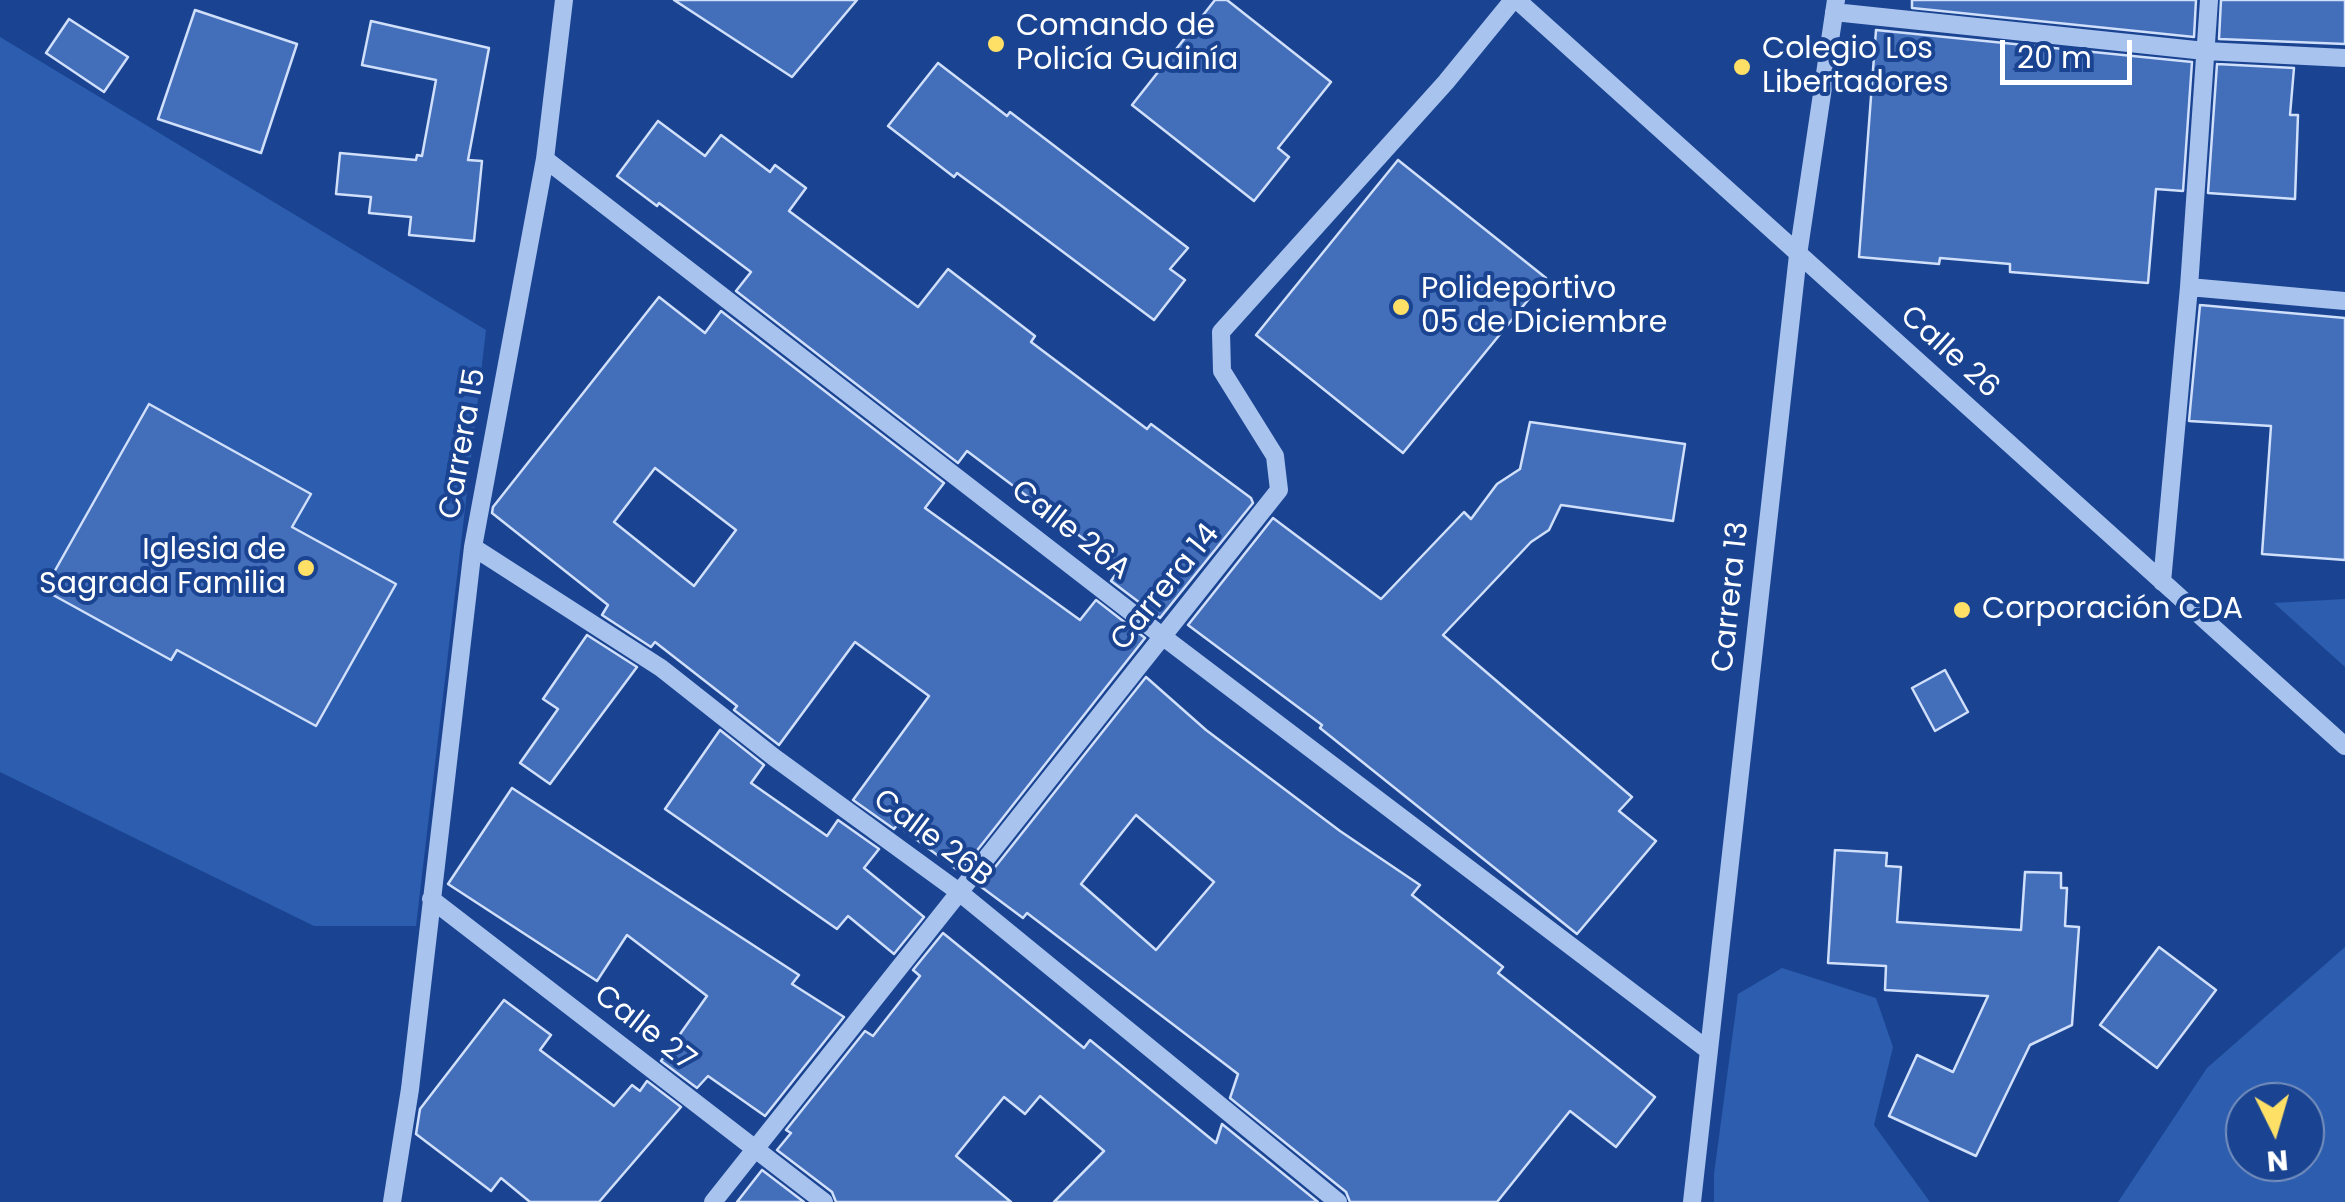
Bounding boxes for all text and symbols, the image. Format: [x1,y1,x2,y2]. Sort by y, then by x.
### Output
place label: Comando de Policía Guainía [1016,9,1238,80]
scale bar [2005,20,2138,82]
place label: Colegio Los Libertadores [1762,32,1949,102]
marker: Comando de Policía Guainía [985,33,1007,55]
text: 20 m [2017,36,2092,79]
marker: Colegio Los Libertadores [1731,56,1753,78]
place label: Polideportivo 05 de Diciembre [1421,272,1667,342]
marker: Polideportivo 05 de Diciembre [1390,296,1412,318]
street label: Calle 26 [1892,299,2006,407]
street label: Carrera 15 [433,366,495,522]
street label: Calle 26A [1003,473,1137,589]
street label: Carrera 14 [1104,517,1228,659]
street label: Carrera 13 [1706,520,1758,674]
place label: Iglesia de Sagrada Familia [39,533,286,604]
marker: Iglesia de Sagrada Familia [295,557,317,579]
place label: Corporación CDA [1982,592,2243,628]
marker: Corporación CDA [1951,599,1973,621]
street label: Calle 26B [865,783,999,895]
street label: Calle 27 [586,978,702,1080]
north arrow [2225,1082,2325,1182]
text: N [2265,1140,2290,1181]

